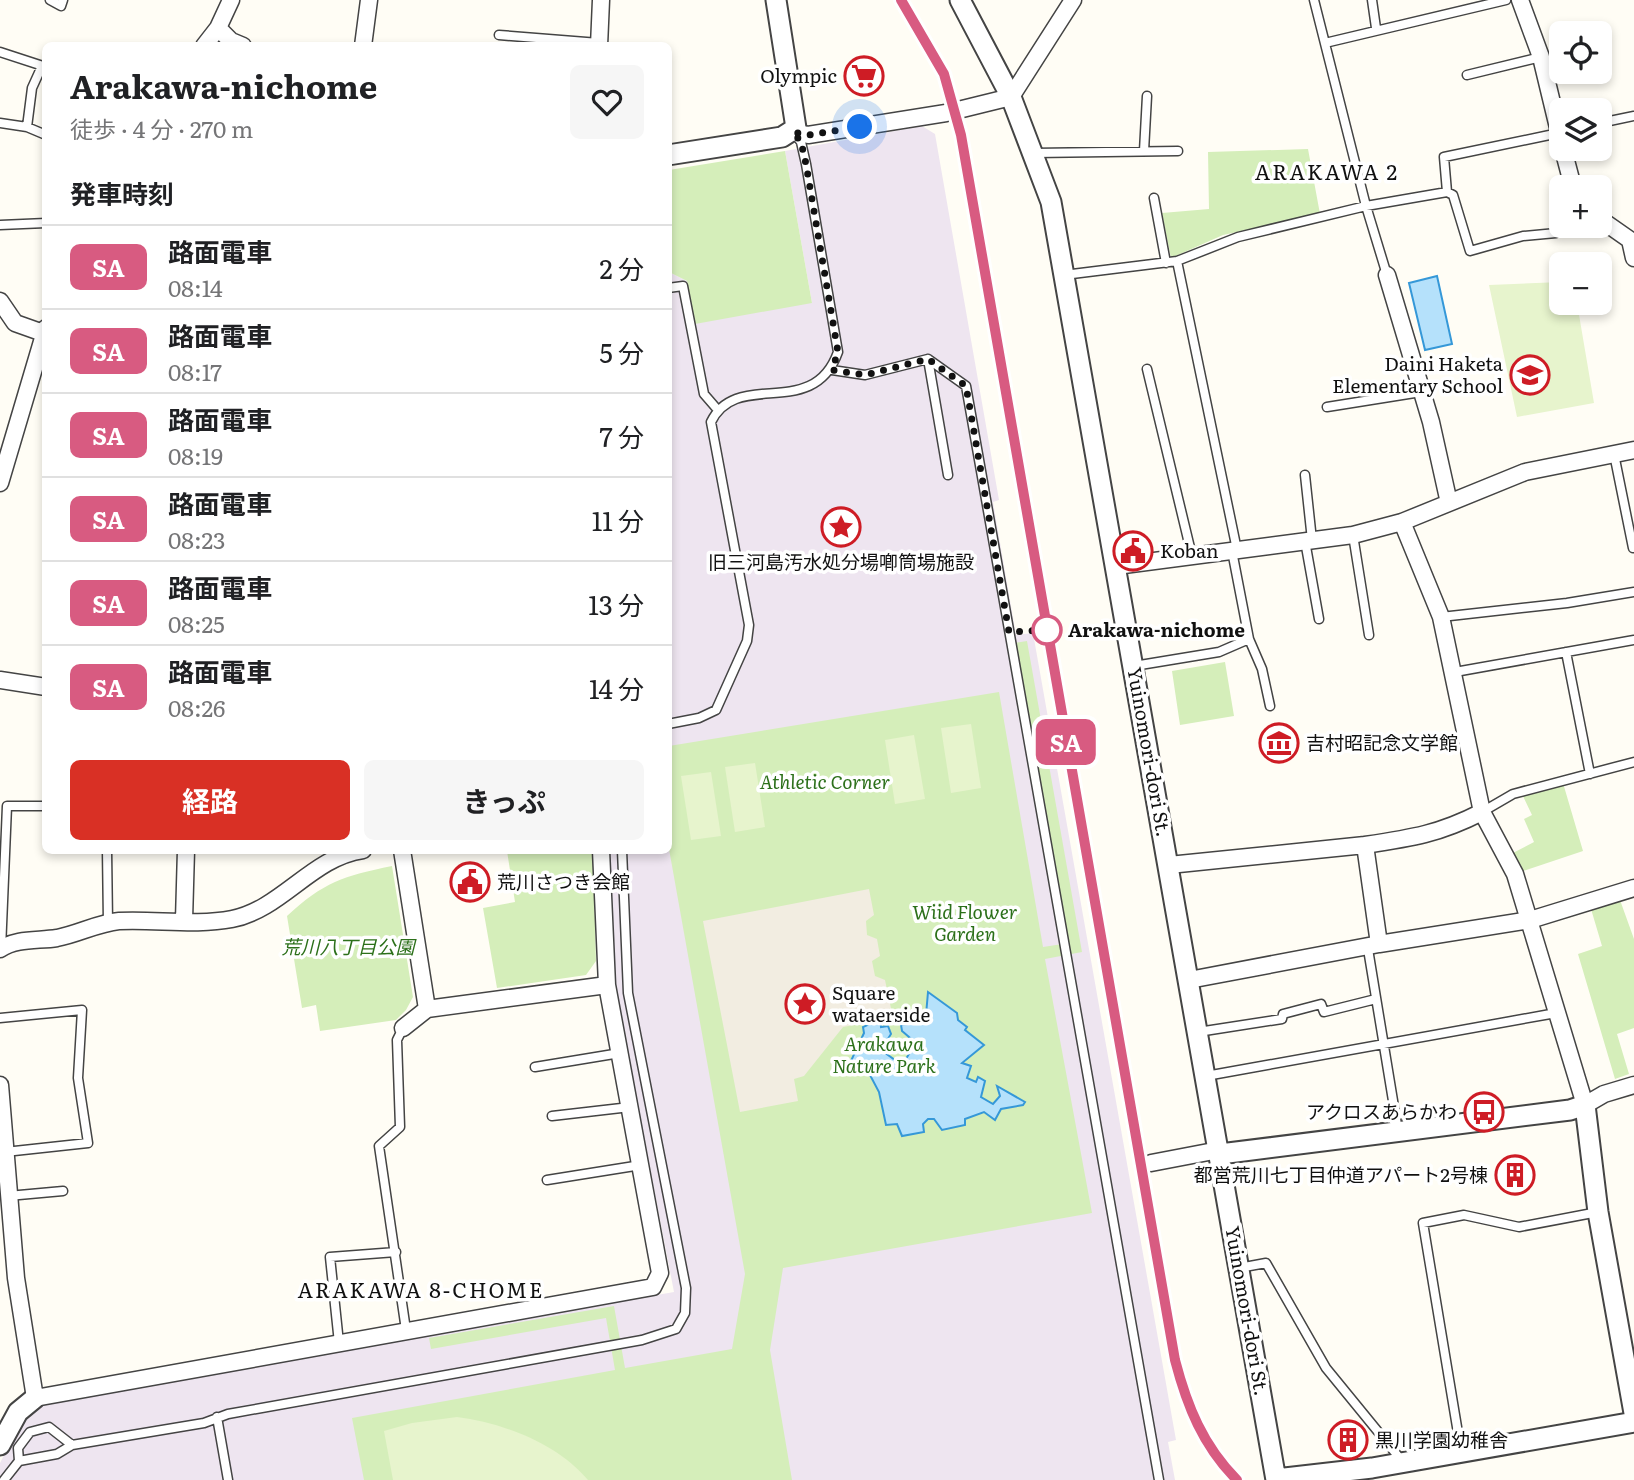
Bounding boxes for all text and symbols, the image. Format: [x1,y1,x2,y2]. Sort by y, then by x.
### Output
map controls [1549,21,1612,315]
button: locate [1549,21,1612,84]
supermarket icon: Olympic [843,55,885,97]
text: Arakawa-nichome [70,60,378,109]
place label: Olympic [760,61,837,89]
button: heart [570,65,644,139]
button: layers [1549,98,1612,161]
your location [842,109,877,144]
text: 徒歩 · 4 分 · 270 m [70,111,253,145]
district label: ARAKAWA 2 [1255,155,1399,186]
text: 発車時刻 [70,173,174,212]
button: + [1549,175,1612,238]
text: 路面電車 [168,231,272,270]
text: 2 分 [600,248,644,287]
text: SA [92,249,125,284]
button: − [1549,252,1612,315]
text: 08:14 [168,270,223,304]
text: 路面電車 [168,315,272,354]
text: 5 分 [600,332,644,371]
text: SA [92,333,125,368]
place label: Daini Haketa Elementary School [1332,349,1504,399]
text: 08:17 [168,354,222,388]
school or university icon: Daini Haketa Elementary School [1509,354,1551,396]
text: 路面電車 [168,399,272,438]
text: 7 分 [600,416,644,455]
text: SA [92,417,125,452]
text: 08:19 [168,438,223,472]
text: 路面電車 [168,483,272,522]
text: 11 分 [592,500,644,539]
text: SA [92,501,125,536]
place icon: 旧三河島汚水処分場喞筒場施設 [820,506,862,548]
text: 08:23 [168,522,226,556]
public building icon: Koban [1112,530,1154,572]
place label: Koban [1160,536,1219,564]
place label: 旧三河島汚水処分場喞筒場施設 [708,547,974,575]
text: 路面電車 [168,567,272,606]
text: 13 分 [588,584,644,623]
text: SA [92,585,125,620]
text: 08:25 [168,606,225,640]
marker: Arakawa-nichome [1032,615,1062,645]
place label: Arakawa-nichome [1068,615,1245,643]
text: 路面電車 [168,651,272,690]
street label: Yuinomori-dori St. [1121,665,1179,839]
text: 14 分 [589,668,644,707]
text: SA [92,669,125,704]
text: 08:26 [168,690,225,724]
line badge: SA [1034,719,1098,765]
museum icon: 吉村昭記念文学館 [1258,722,1300,764]
text: SA [1050,724,1082,759]
place label: 吉村昭記念文学館 [1306,728,1458,756]
button: 経路 [70,760,350,840]
button: きっぷ [364,760,644,840]
park label: Athletic Corner [760,767,891,795]
public building icon: 荒川さつき会館 [449,861,491,903]
place label: 荒川さつき会館 [497,867,630,895]
park label: Wiid Flower Garden [912,897,1018,947]
park label: 荒川八丁目公園 [281,932,417,960]
place label: Square wataerside [832,978,930,1028]
place icon: Square wataerside [784,983,826,1025]
park label: Arakawa Nature Park [832,1029,936,1079]
bus stop icon: アクロスあらかわ [1463,1091,1505,1133]
place label: アクロスあらかわ [1306,1097,1457,1125]
building icon: 都営荒川七丁目仲道アパート2号棟 [1494,1154,1536,1196]
place label: 都営荒川七丁目仲道アパート2号棟 [1194,1160,1488,1188]
street label: Yuinomori-dori St. [1219,1224,1277,1398]
district label: ARAKAWA 8-CHOME [297,1273,545,1304]
building icon: 黒川学園幼稚舎 [1327,1419,1369,1461]
place label: 黒川学園幼稚舎 [1375,1425,1508,1453]

